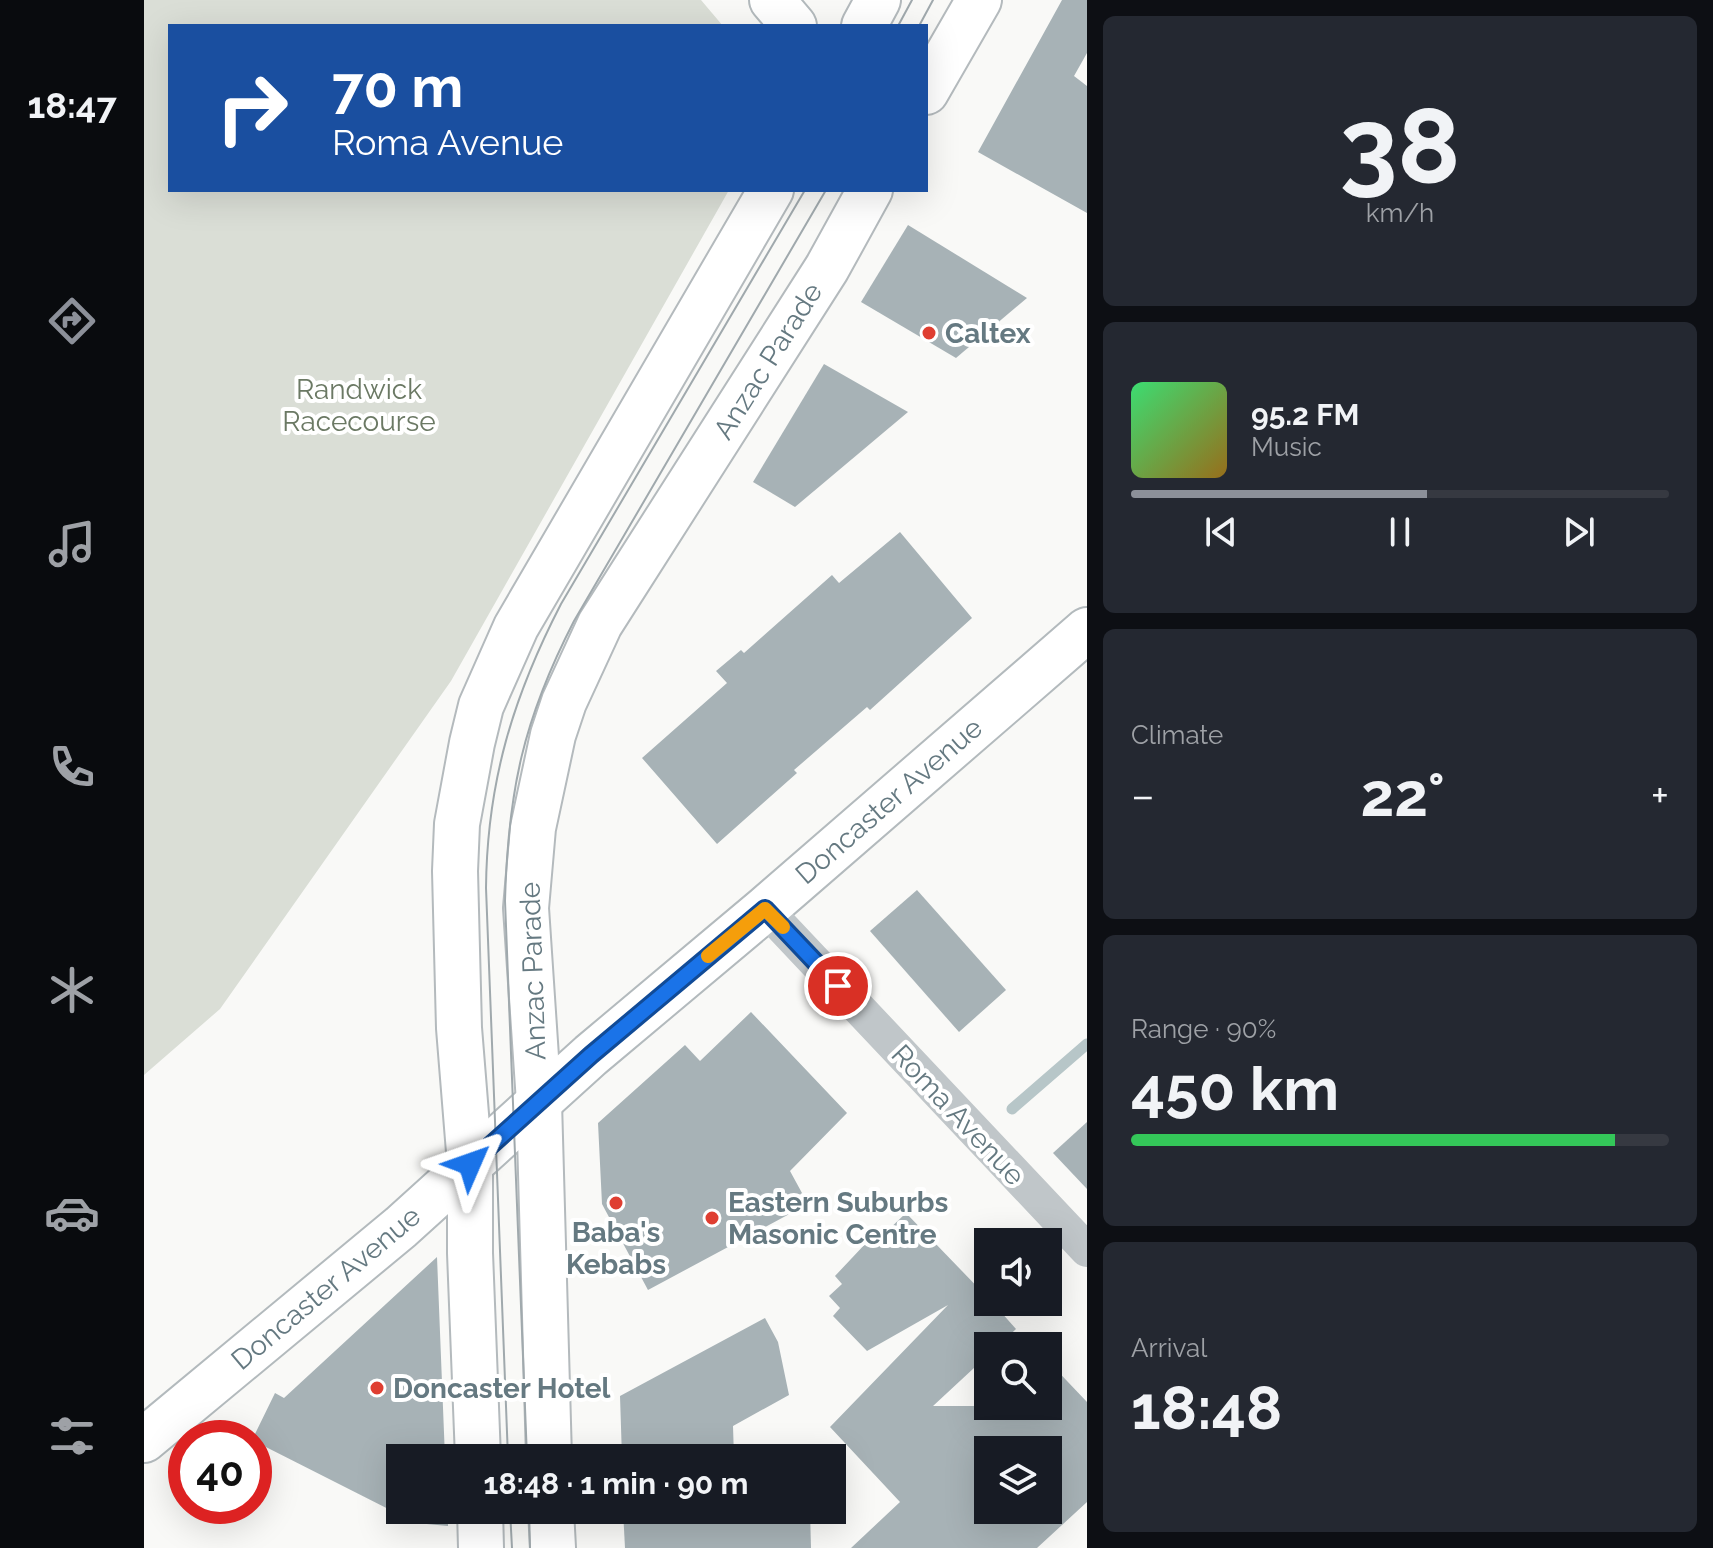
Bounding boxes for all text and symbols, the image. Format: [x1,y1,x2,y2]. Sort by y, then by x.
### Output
text: 70 m [332,54,463,120]
icon: right [200,56,304,160]
text: 18:47 [27,84,117,126]
text: 38 [1340,85,1460,207]
text: Roma Avenue [332,121,563,163]
text: km/h [1366,198,1434,228]
street label: Anzac Parade [707,277,829,445]
icon: directions [44,293,100,349]
place label: Caltex [945,317,1031,350]
marker: Caltex [920,324,938,342]
park label: Randwick Racecourse [282,373,436,438]
text: 95.2 FM [1251,397,1359,432]
text: Music [1251,432,1322,462]
icon: previous [1199,510,1243,554]
icon: pause [1378,510,1422,554]
icon: next [1557,510,1601,554]
icon: music [44,516,100,572]
street label: Doncaster Avenue [789,711,989,891]
text: Climate [1131,720,1223,750]
icon: phone [44,739,100,795]
text: 22° [1361,760,1445,830]
text: − [1131,770,1155,821]
text: + [1651,770,1669,821]
street label: Anzac Parade [513,881,553,1061]
pin [804,952,872,1020]
icon: climate [44,962,100,1018]
icon: arrive [816,964,860,1008]
text: Range · 90% [1131,1014,1276,1044]
street label: Roma Avenue [885,1038,1031,1192]
text: 450 km [1131,1054,1339,1124]
position arrow [428,1122,512,1206]
icon: car [44,1185,100,1241]
place label: Eastern Suburbs Masonic Centre [728,1186,948,1251]
marker: Baba's Kebabs [607,1194,625,1212]
street label: Doncaster Avenue [225,1199,427,1377]
marker: Eastern Suburbs Masonic Centre [703,1209,721,1227]
place label: Baba's Kebabs [566,1216,666,1281]
map controls [974,1228,1062,1524]
button: sound [974,1228,1062,1316]
button: search [974,1332,1062,1420]
text: Arrival [1131,1333,1207,1363]
place label: Doncaster Hotel [393,1372,611,1405]
text: 18:48 [1131,1373,1282,1443]
marker: Doncaster Hotel [368,1379,386,1397]
icon: filters [44,1408,100,1464]
speed limit sign: 40 [168,1420,272,1524]
button: layers [974,1436,1062,1524]
text: 18:48 · 1 min · 90 m [484,1466,748,1501]

